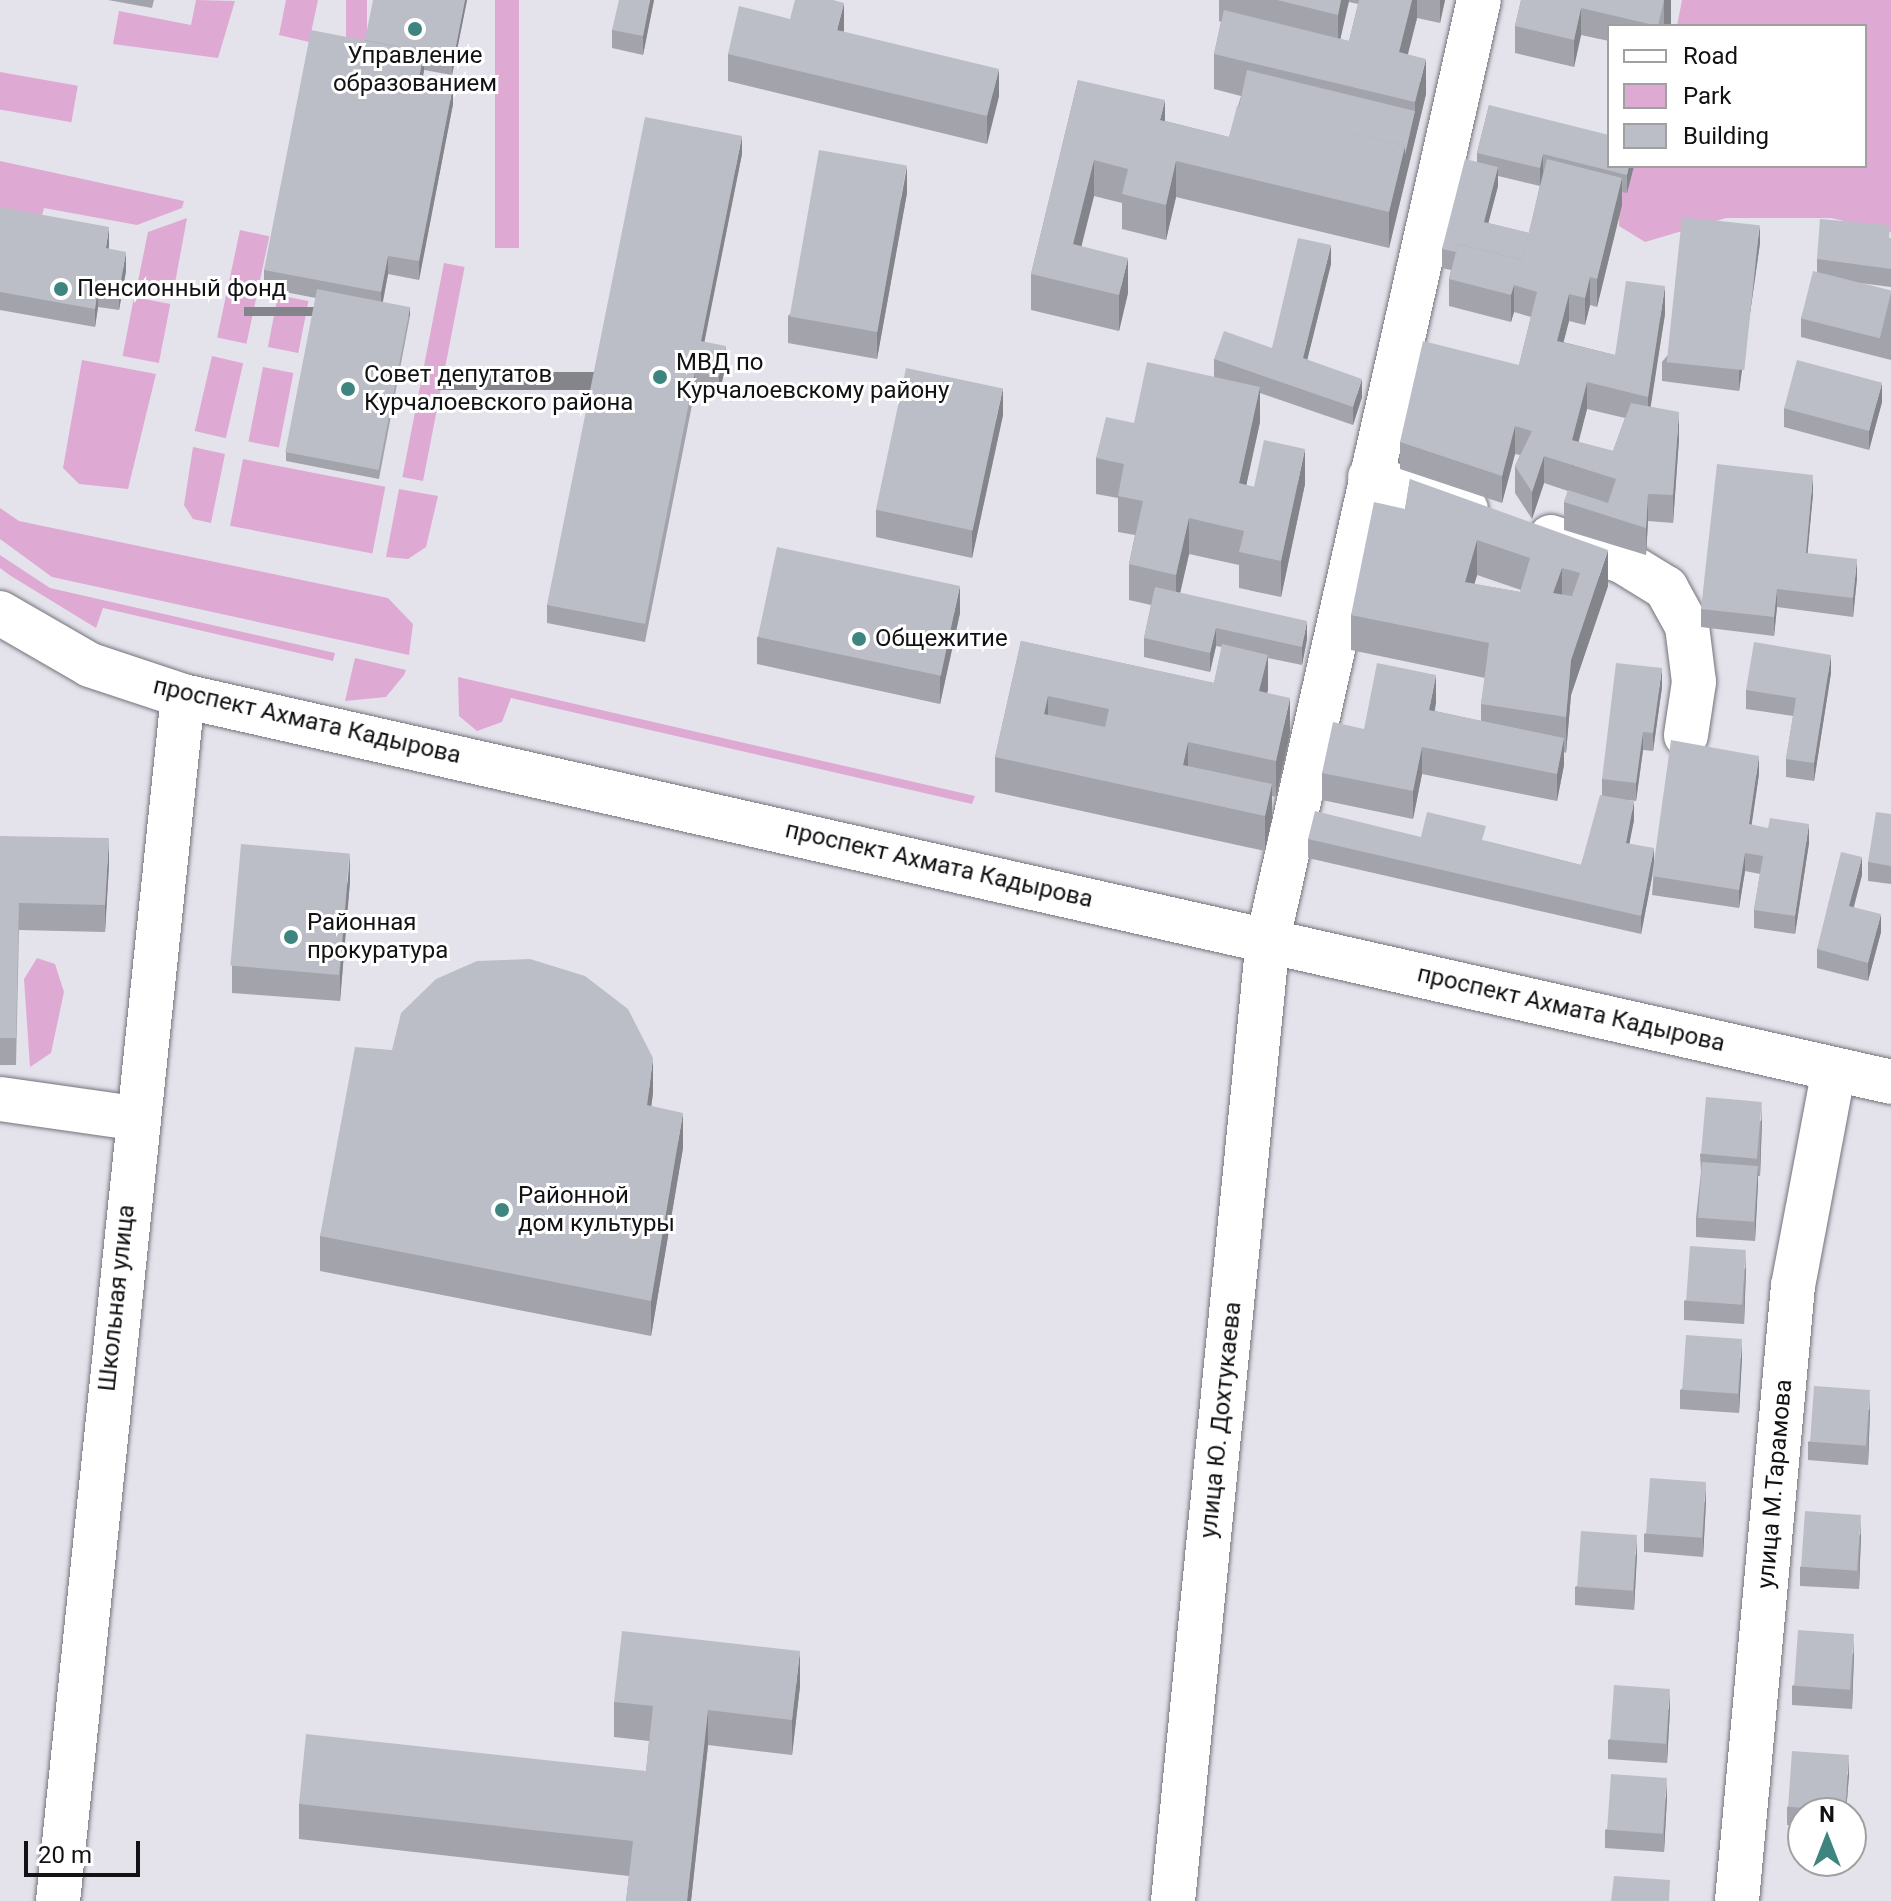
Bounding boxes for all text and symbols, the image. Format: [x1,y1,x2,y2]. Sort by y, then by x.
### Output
marker: Управление образованием [406,20,424,38]
legend [1607,24,1867,168]
place label: Управление образованием [333,42,497,98]
text: Road [1683,42,1738,70]
text: Park [1683,82,1731,110]
text: Building [1683,122,1769,150]
place label: Пенсионный фонд [77,275,286,303]
marker: Пенсионный фонд [52,280,70,298]
place label: МВД по Курчалоевскому району [676,349,949,405]
place label: Совет депутатов Курчалоевского района [364,361,633,417]
marker: МВД по Курчалоевскому району [651,368,669,386]
marker: Совет депутатов Курчалоевского района [339,380,357,398]
place label: Общежитие [875,625,1008,653]
marker: Общежитие [850,630,868,648]
street label: проспект Ахмата Кадырова [150,672,464,770]
street label: проспект Ахмата Кадырова [782,816,1096,914]
place label: Районная прокуратура [307,909,448,965]
marker: Районная прокуратура [282,928,300,946]
street label: проспект Ахмата Кадырова [1414,960,1728,1058]
place label: Районной дом культуры [518,1182,675,1238]
marker: Районной дом культуры [493,1201,511,1219]
street label: Школьная улица [93,1203,141,1393]
street label: улица Ю. Дохтукаева [1194,1300,1248,1540]
street label: улица М.Тарамова [1752,1378,1798,1590]
north arrow [1787,1797,1867,1877]
text: N [1819,1802,1835,1827]
scale bar [28,1825,144,1875]
text: 20 m [38,1841,92,1869]

